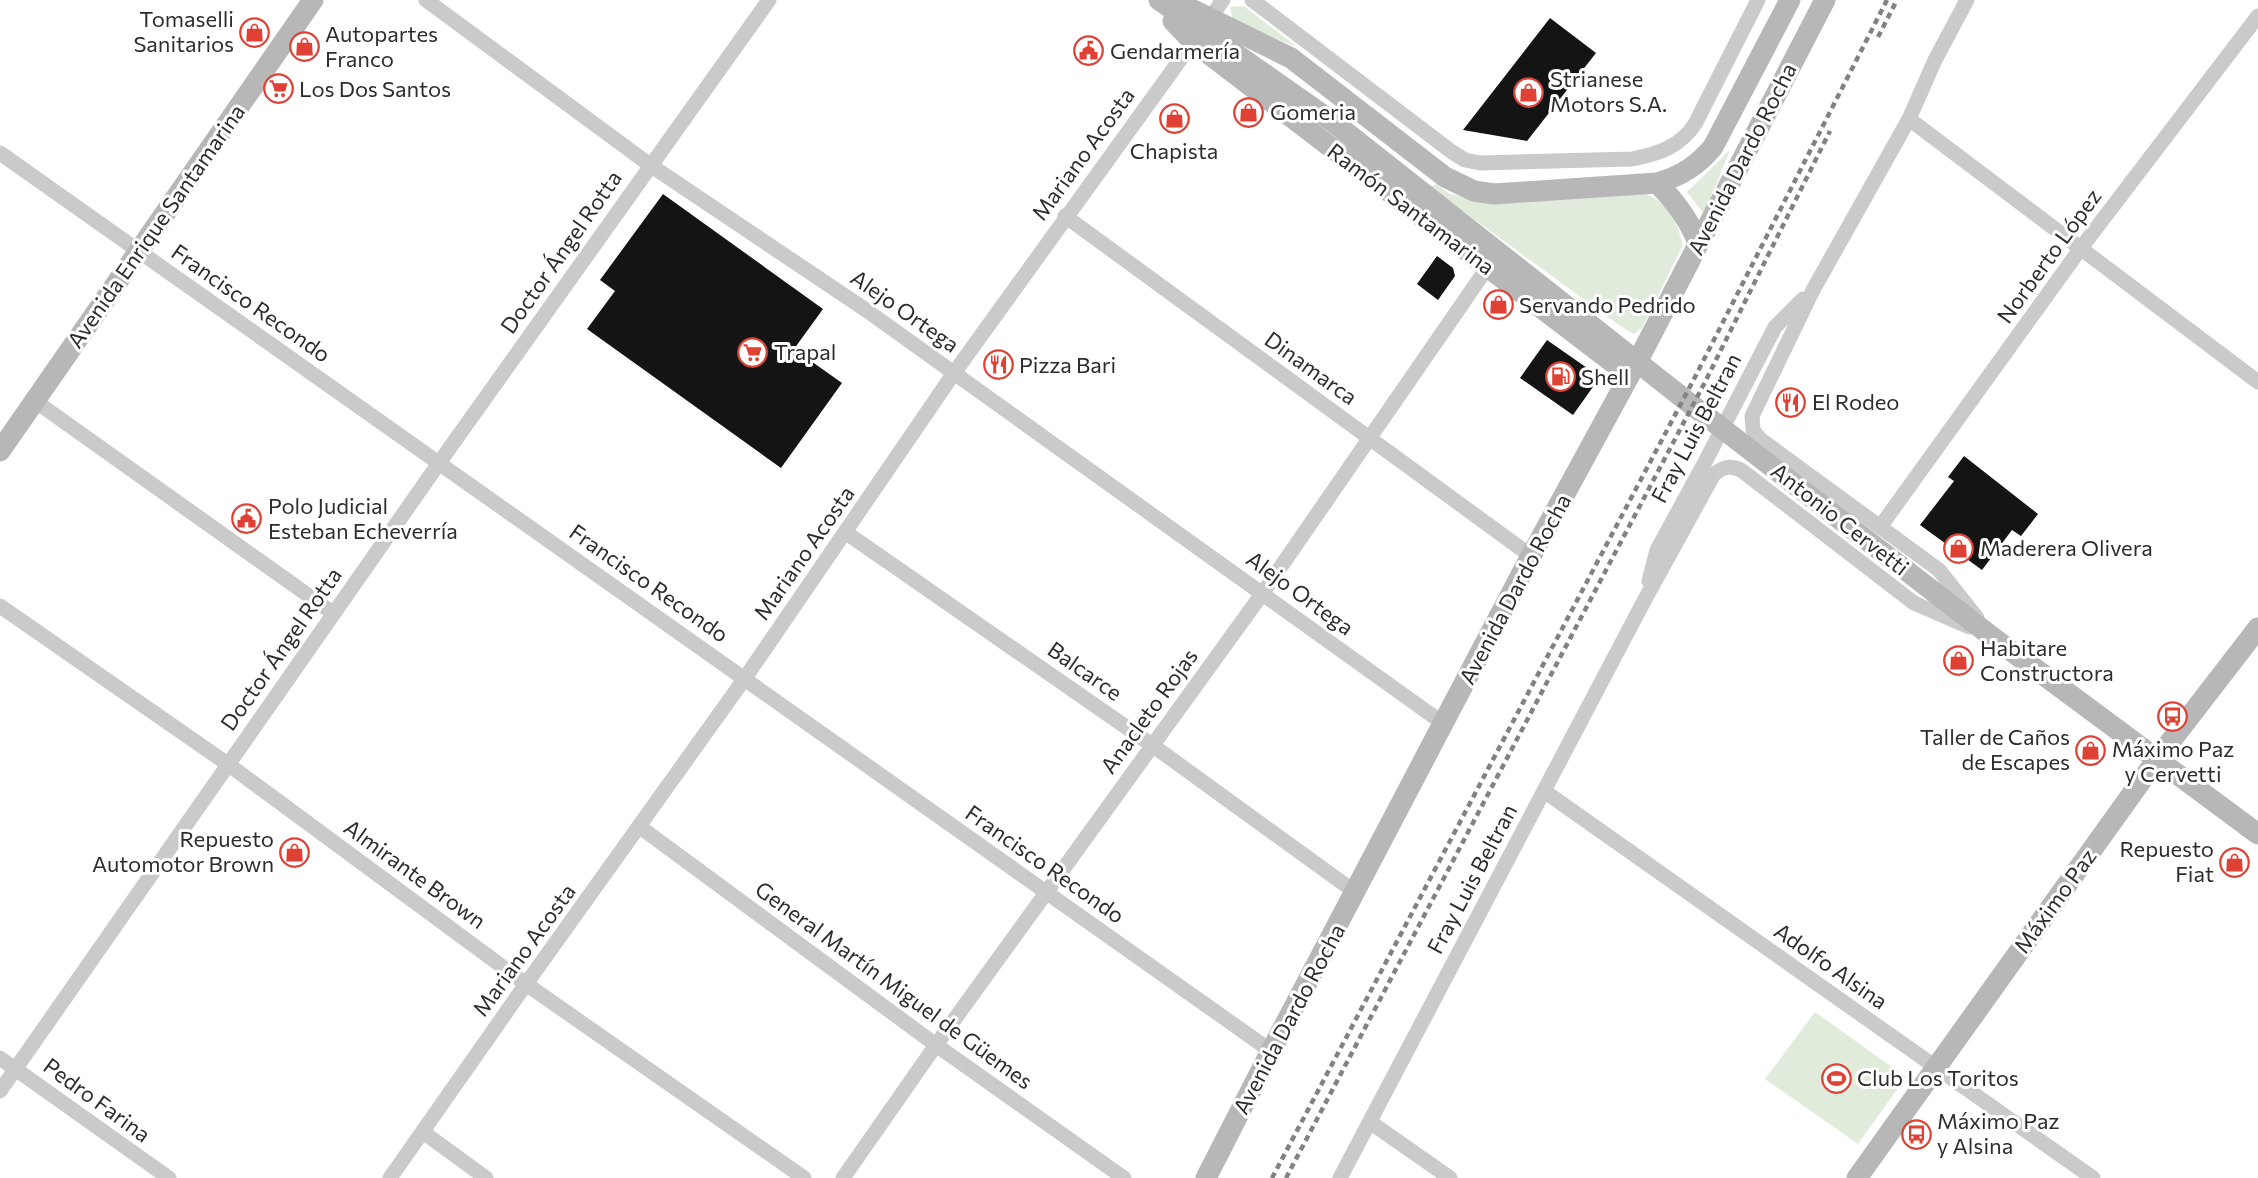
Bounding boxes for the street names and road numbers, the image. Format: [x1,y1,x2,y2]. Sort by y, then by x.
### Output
street label: Avenida Dardo Rocha [1681,58,1802,259]
street label: Mariano Acosta [1025,82,1140,225]
street label: Avenida Enrique Santamarina [61,99,250,353]
street label: Ramón Santamarina [1322,137,1500,280]
street label: Doctor Ángel Rotta [494,165,627,338]
street label: Norberto López [1991,183,2106,328]
street label: Francisco Recondo [167,238,336,368]
street label: Alejo Ortega [846,263,965,358]
street label: Dinamarca [1260,325,1363,410]
street label: Fray Luis Beltran [1645,348,1746,507]
street label: Antonio Cervetti [1766,457,1914,581]
street label: Mariano Acosta [747,481,860,625]
street label: Avenida Dardo Rocha [1453,489,1576,689]
street label: Francisco Recondo [565,518,734,648]
street label: Alejo Ortega [1241,545,1359,641]
street label: Doctor Ángel Rotta [214,562,347,735]
street label: Balcarce [1043,635,1128,706]
street label: Anacleto Rojas [1094,643,1203,778]
street label: Francisco Recondo [961,799,1130,929]
street label: Fray Luis Beltran [1421,799,1522,958]
street label: Almirante Brown [339,813,491,934]
street label: Máximo Paz [2008,843,2102,958]
street label: General Martín Miguel de Güemes [750,875,1038,1094]
street label: Mariano Acosta [466,878,581,1021]
street label: Adolfo Alsina [1769,917,1893,1015]
street label: Avenida Dardo Rocha [1227,919,1350,1119]
street label: Pedro Farina [38,1052,156,1147]

